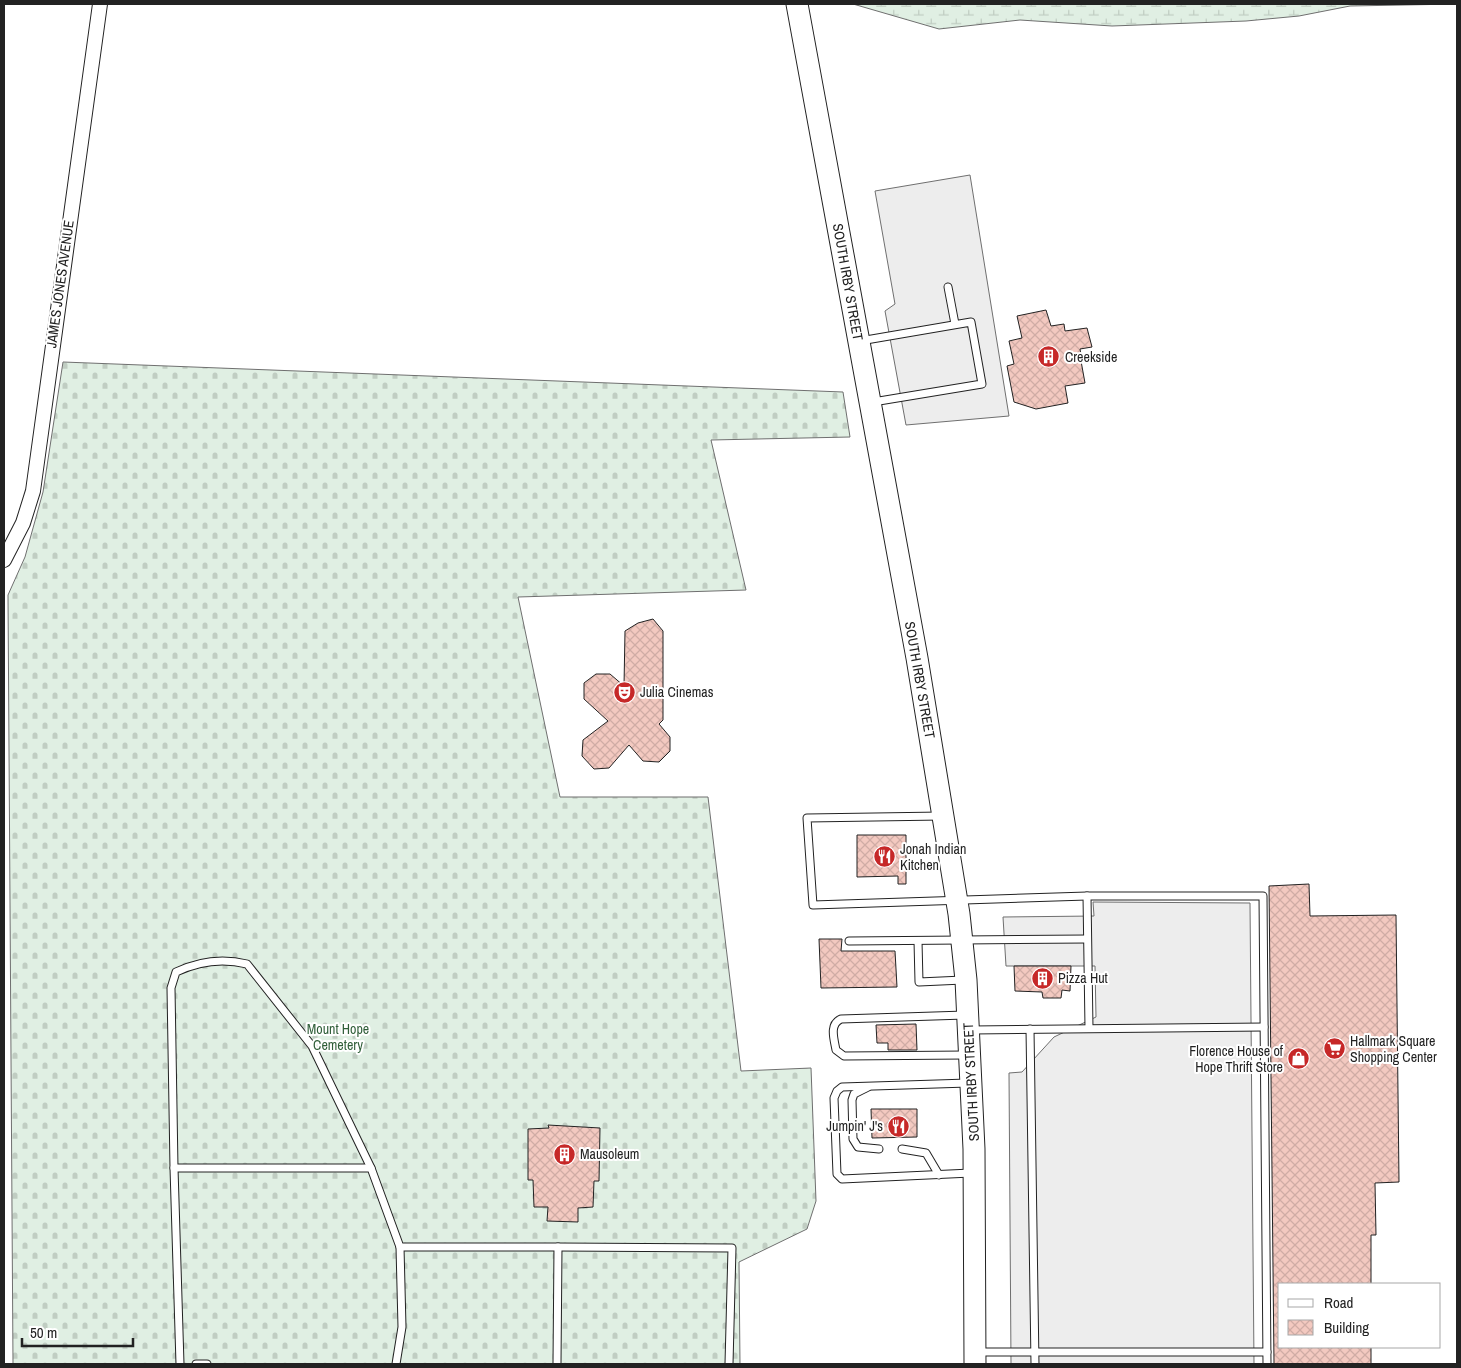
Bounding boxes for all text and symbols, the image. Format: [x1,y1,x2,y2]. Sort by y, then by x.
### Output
street label: JAMES JONES AVENUE [42,219,78,349]
street label: SOUTH IRBY STREET [829,222,867,342]
building icon: Creekside [1037,345,1061,369]
place label: Creekside [1065,348,1117,366]
street label: SOUTH IRBY STREET [901,620,939,740]
theatre icon: Julia Cinemas [612,680,636,704]
place label: Julia Cinemas [640,683,714,701]
place label: Jonah Indian Kitchen [900,840,966,874]
restaurant icon: Jonah Indian Kitchen [872,845,896,869]
building icon: Pizza Hut [1030,966,1054,990]
place label: Pizza Hut [1058,969,1108,987]
park label: Mount Hope Cemetery [307,1020,369,1054]
street label: SOUTH IRBY STREET [959,1022,983,1142]
place label: Hallmark Square Shopping Center [1350,1032,1437,1066]
supermarket icon: Hallmark Square Shopping Center [1322,1037,1346,1061]
place label: Florence House of Hope Thrift Store [1189,1042,1284,1076]
shop icon: Florence House of Hope Thrift Store [1287,1047,1311,1071]
restaurant icon: Jumpin' J's [887,1114,911,1138]
place label: Jumpin' J's [826,1117,883,1135]
building icon: Mausoleum [552,1142,576,1166]
place label: Mausoleum [580,1145,639,1163]
legend [1278,1283,1441,1348]
text: Road [1324,1292,1353,1313]
scale bar [22,1316,134,1348]
text: Building [1324,1317,1369,1338]
text: 50 m [30,1322,57,1343]

